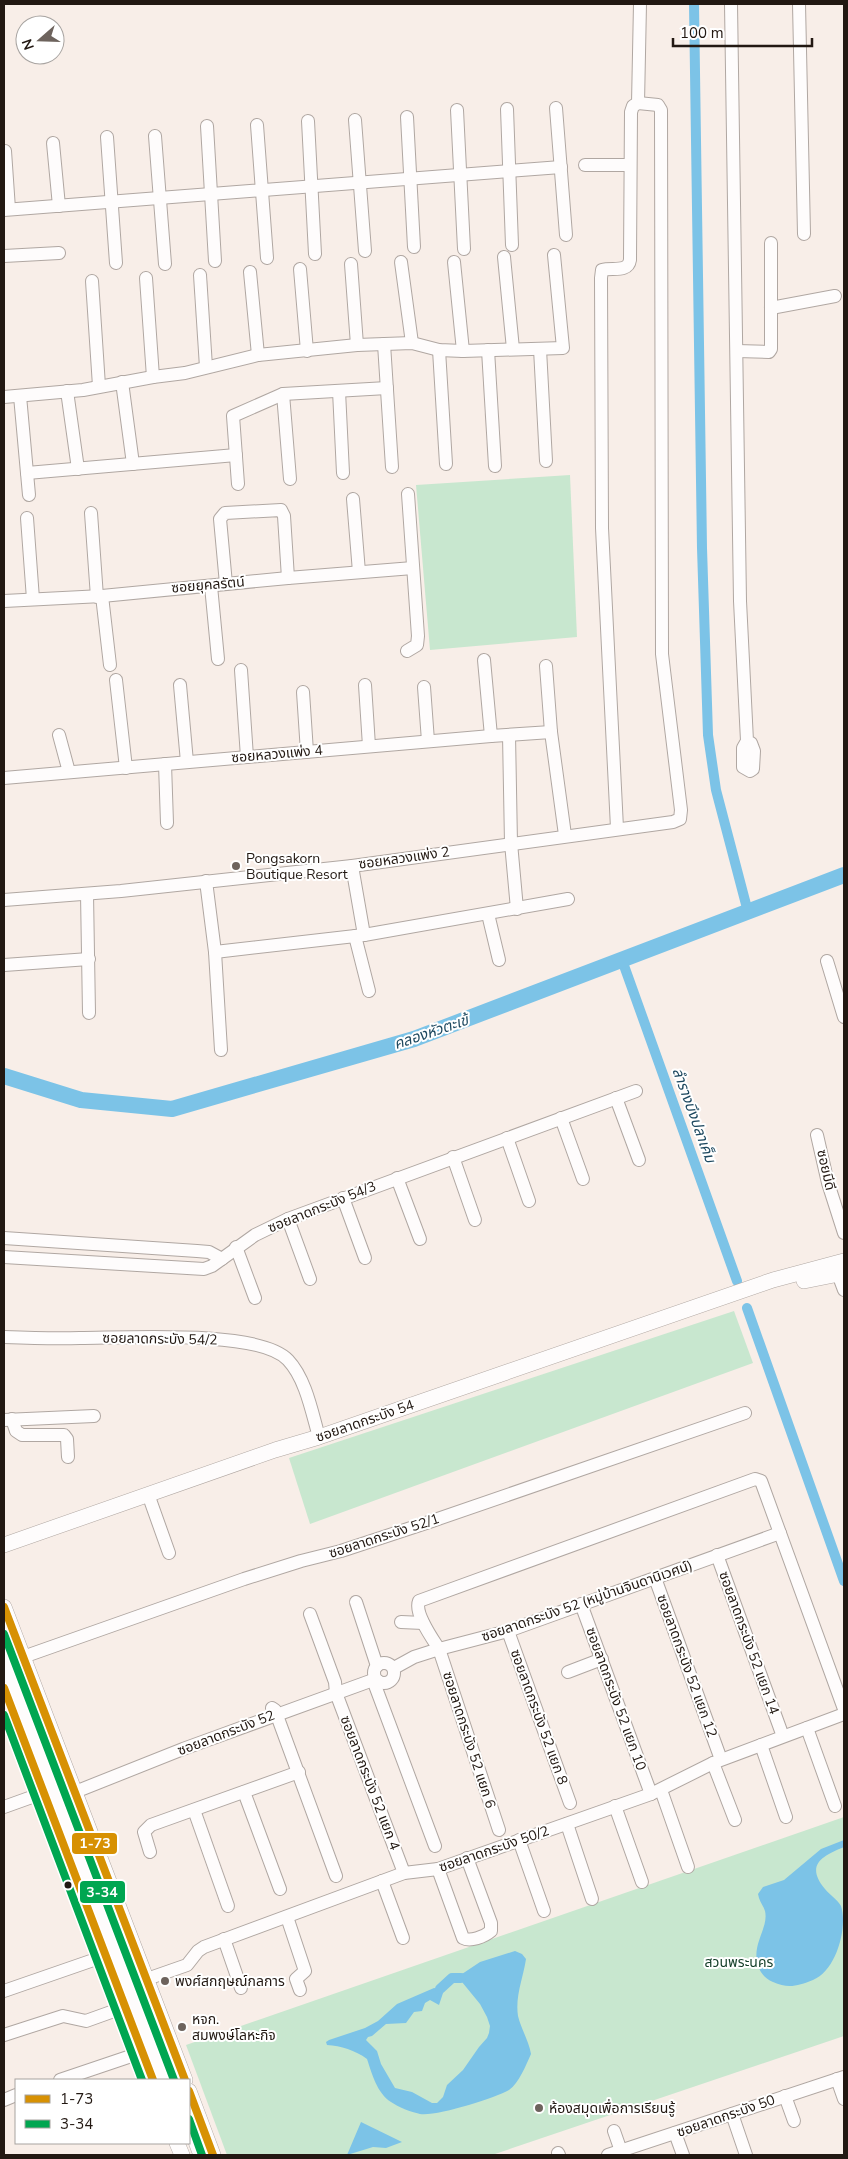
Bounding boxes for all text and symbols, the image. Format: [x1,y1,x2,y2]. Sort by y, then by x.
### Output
north arrow [15,15,65,65]
scale bar [673,15,812,47]
text: 100 m [680,23,724,43]
text: N [18,36,39,52]
street label: ซอยยุคลรัตน์ [171,572,245,598]
street label: ซอยหลวงแพ่ง 4 [231,741,323,767]
street label: ซอยหลวงแพ่ง 2 [357,842,451,874]
place label: Pongsakorn Boutique Resort [246,849,348,884]
marker: Pongsakorn Boutique Resort [230,860,242,872]
water label: คลองหัวตะเข้ [391,1009,473,1054]
water label: ลำรางบึงปลาเค็ม [668,1065,721,1167]
street label: ซอยมีดี [812,1148,840,1192]
street label: ซอยลาดกระบัง 54/3 [265,1177,379,1237]
street label: ซอยลาดกระบัง 54/2 [102,1328,218,1350]
street label: ซอยลาดกระบัง 54 [313,1395,417,1447]
street label: ซอยลาดกระบัง 52/1 [326,1509,442,1563]
street label: ซอยลาดกระบัง 52 (หมู่บ้านจินดานิเวศน์) [479,1556,695,1646]
street label: ซอยลาดกระบัง 52 แยก 14 [714,1569,784,1717]
street label: ซอยลาดกระบัง 52 แยก 12 [652,1592,722,1740]
street label: ซอยลาดกระบัง 52 แยก 10 [581,1625,651,1773]
street label: ซอยลาดกระบัง 52 แยก 8 [506,1647,572,1787]
street label: ซอยลาดกระบัง 52 แยก 6 [438,1669,500,1811]
street label: ซอยลาดกระบัง 52 [175,1706,277,1760]
street label: ซอยลาดกระบัง 52 แยก 4 [336,1713,404,1853]
street label: ซอยลาดกระบัง 50/2 [436,1821,552,1877]
line badge: 1-73 [71,1832,118,1855]
text: 1-73 [79,1834,111,1853]
unlabelled marker [63,1880,73,1890]
line badge: 3-34 [79,1880,126,1904]
text: 3-34 [86,1883,118,1902]
park label: สวนพระนคร [705,1953,774,1972]
place label: พงศ์สกฤษณ์กลการ [175,1972,285,1991]
marker: พงศ์สกฤษณ์กลการ [159,1975,171,1987]
place label: หจก. สมพงษ์โลหะกิจ [192,2010,276,2045]
marker: หจก. สมพงษ์โลหะกิจ [176,2021,188,2033]
legend [15,2079,190,2144]
text: 1-73 [60,2089,93,2109]
street label: ซอยลาดกระบัง 50 [674,2090,778,2142]
place label: ห้องสมุดเพื่อการเรียนรู้ [549,2098,676,2118]
marker: ห้องสมุดเพื่อการเรียนรู้ [533,2102,545,2114]
text: 3-34 [60,2114,93,2134]

